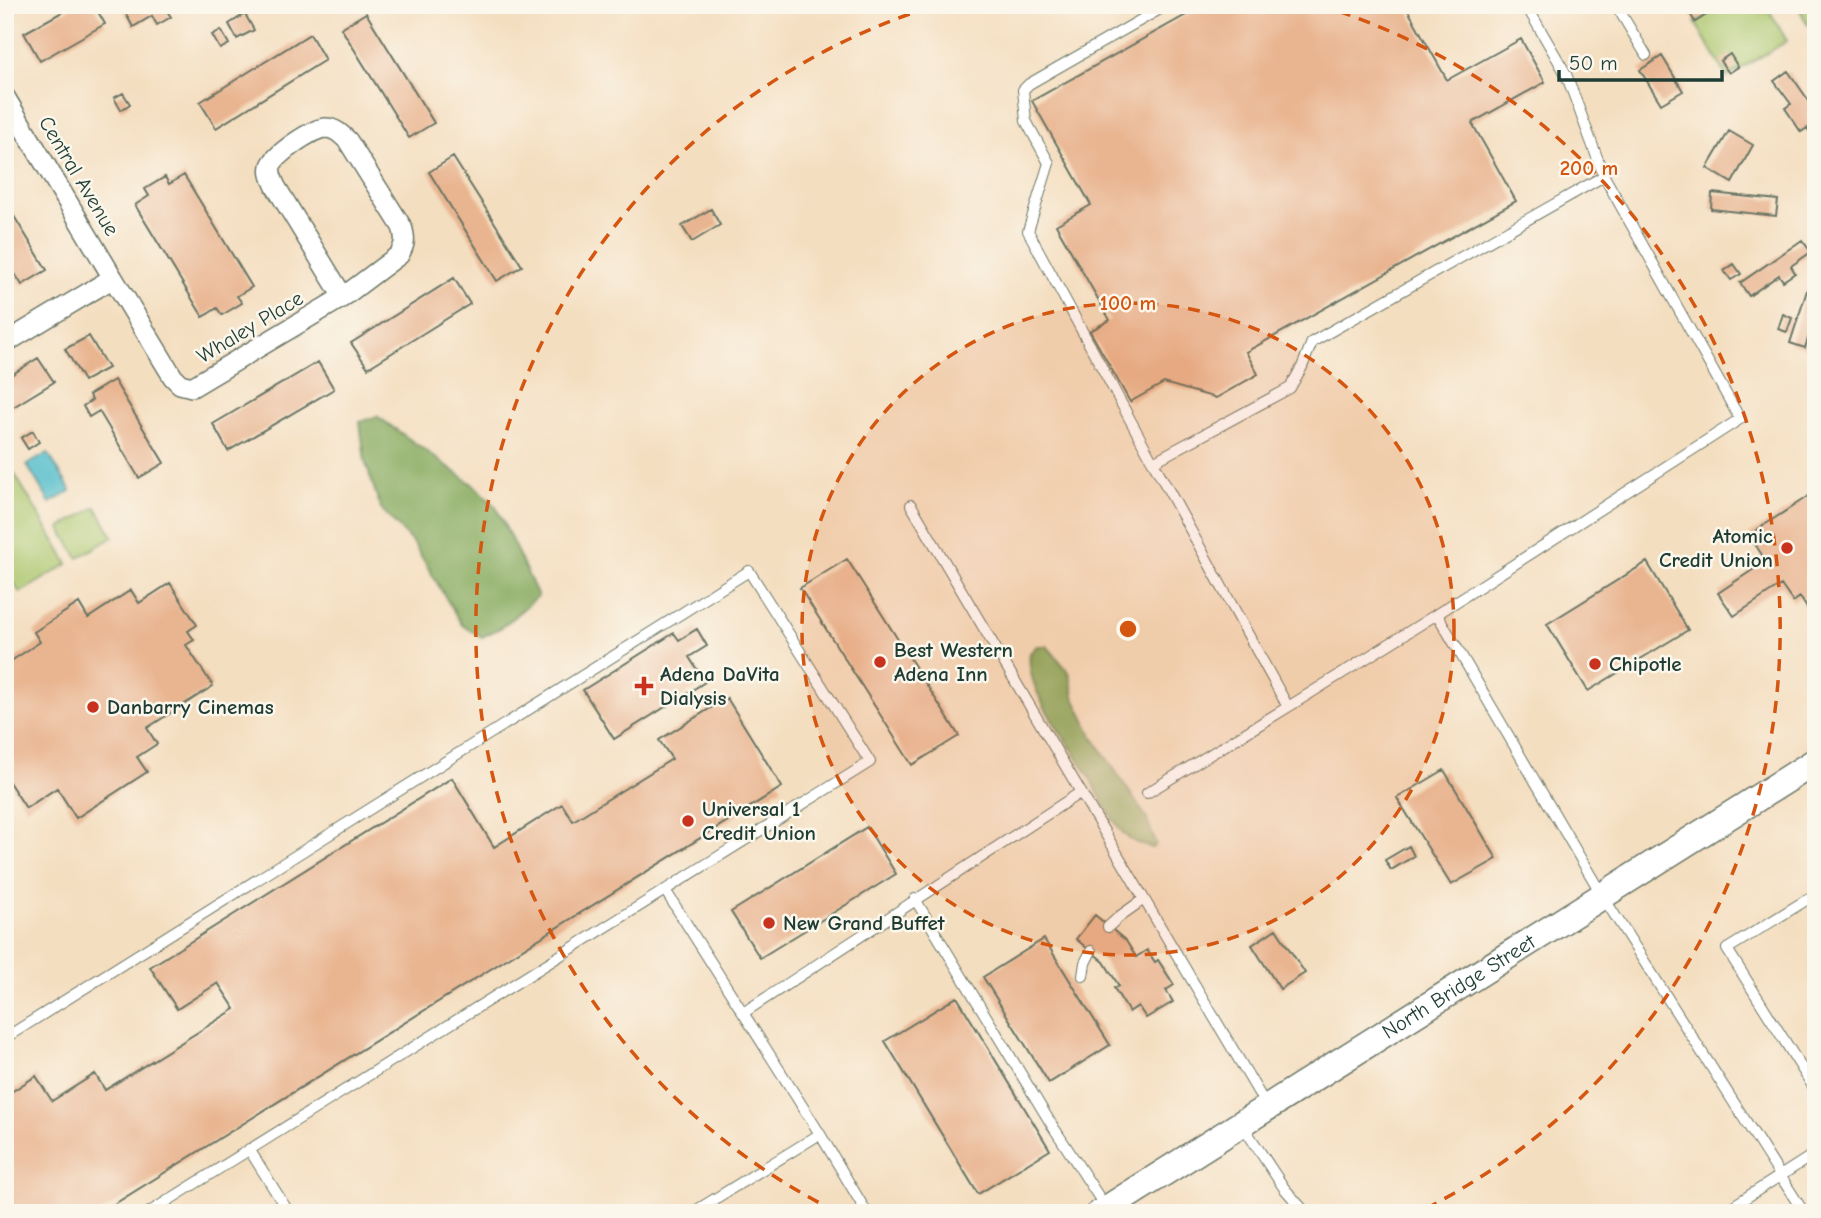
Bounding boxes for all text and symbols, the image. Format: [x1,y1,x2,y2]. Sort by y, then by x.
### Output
scale bar [1559,38,1721,82]
text: 50 m [1569,51,1618,75]
street label: Central Avenue [34,112,124,240]
text: 200 m [1560,156,1618,180]
street label: Whaley Place [193,286,307,368]
text: 100 m [1100,291,1156,315]
place label: Atomic Credit Union [1659,524,1773,572]
marker: Atomic Credit Union [1779,540,1795,556]
centre of rings [1116,617,1140,641]
place label: Best Western Adena Inn [894,638,1013,686]
place label: Chipotle [1609,652,1682,676]
marker: Best Western Adena Inn [872,654,888,670]
marker: Chipotle [1587,656,1603,672]
place label: Adena DaVita Dialysis [660,662,780,710]
marker: Adena DaVita Dialysis [634,676,654,696]
place label: Danbarry Cinemas [107,695,274,719]
marker: Danbarry Cinemas [85,699,101,715]
place label: Universal 1 Credit Union [702,797,816,845]
marker: Universal 1 Credit Union [680,813,696,829]
place label: New Grand Buffet [783,911,946,935]
marker: New Grand Buffet [761,915,777,931]
street label: North Bridge Street [1378,929,1540,1044]

